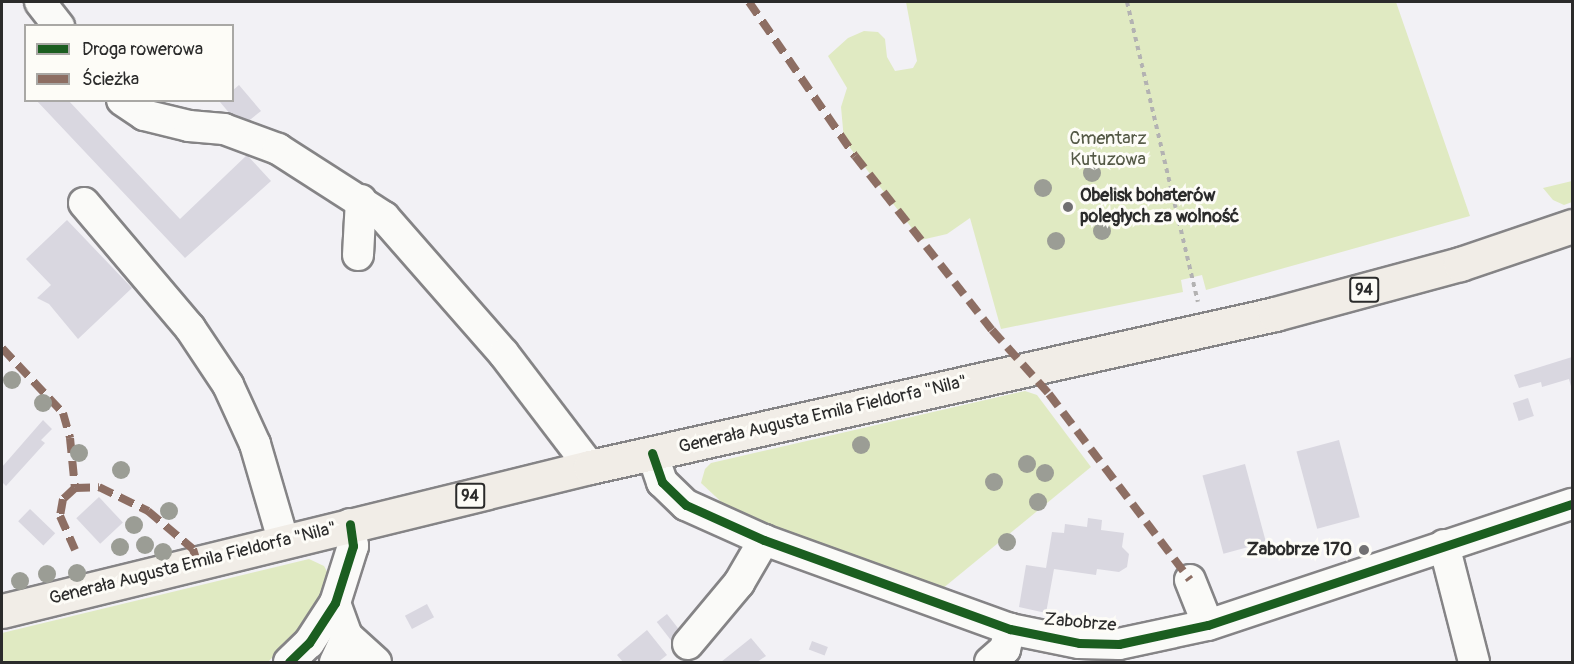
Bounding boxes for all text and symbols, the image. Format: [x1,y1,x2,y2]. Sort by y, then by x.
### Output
legend [24,24,234,102]
text: Droga rowerowa [82,38,203,61]
text: Ścieżka [82,68,139,91]
park label: Cmentarz Kutuzowa [1069,129,1147,172]
place label: Obelisk bohaterów poległych za wolność [1080,186,1239,228]
marker: Obelisk bohaterów poległych za wolność [1061,200,1075,214]
road number: 94 [1349,277,1379,303]
street label: Generała Augusta Emila Fieldorfa "Nila" [677,371,969,459]
road number: 94 [455,483,485,509]
street label: Generała Augusta Emila Fieldorfa "Nila" [47,518,339,610]
place label: Zabobrze 170 [1247,539,1352,561]
marker: Zabobrze 170 [1357,543,1371,557]
street label: Zabobrze [1043,609,1117,637]

